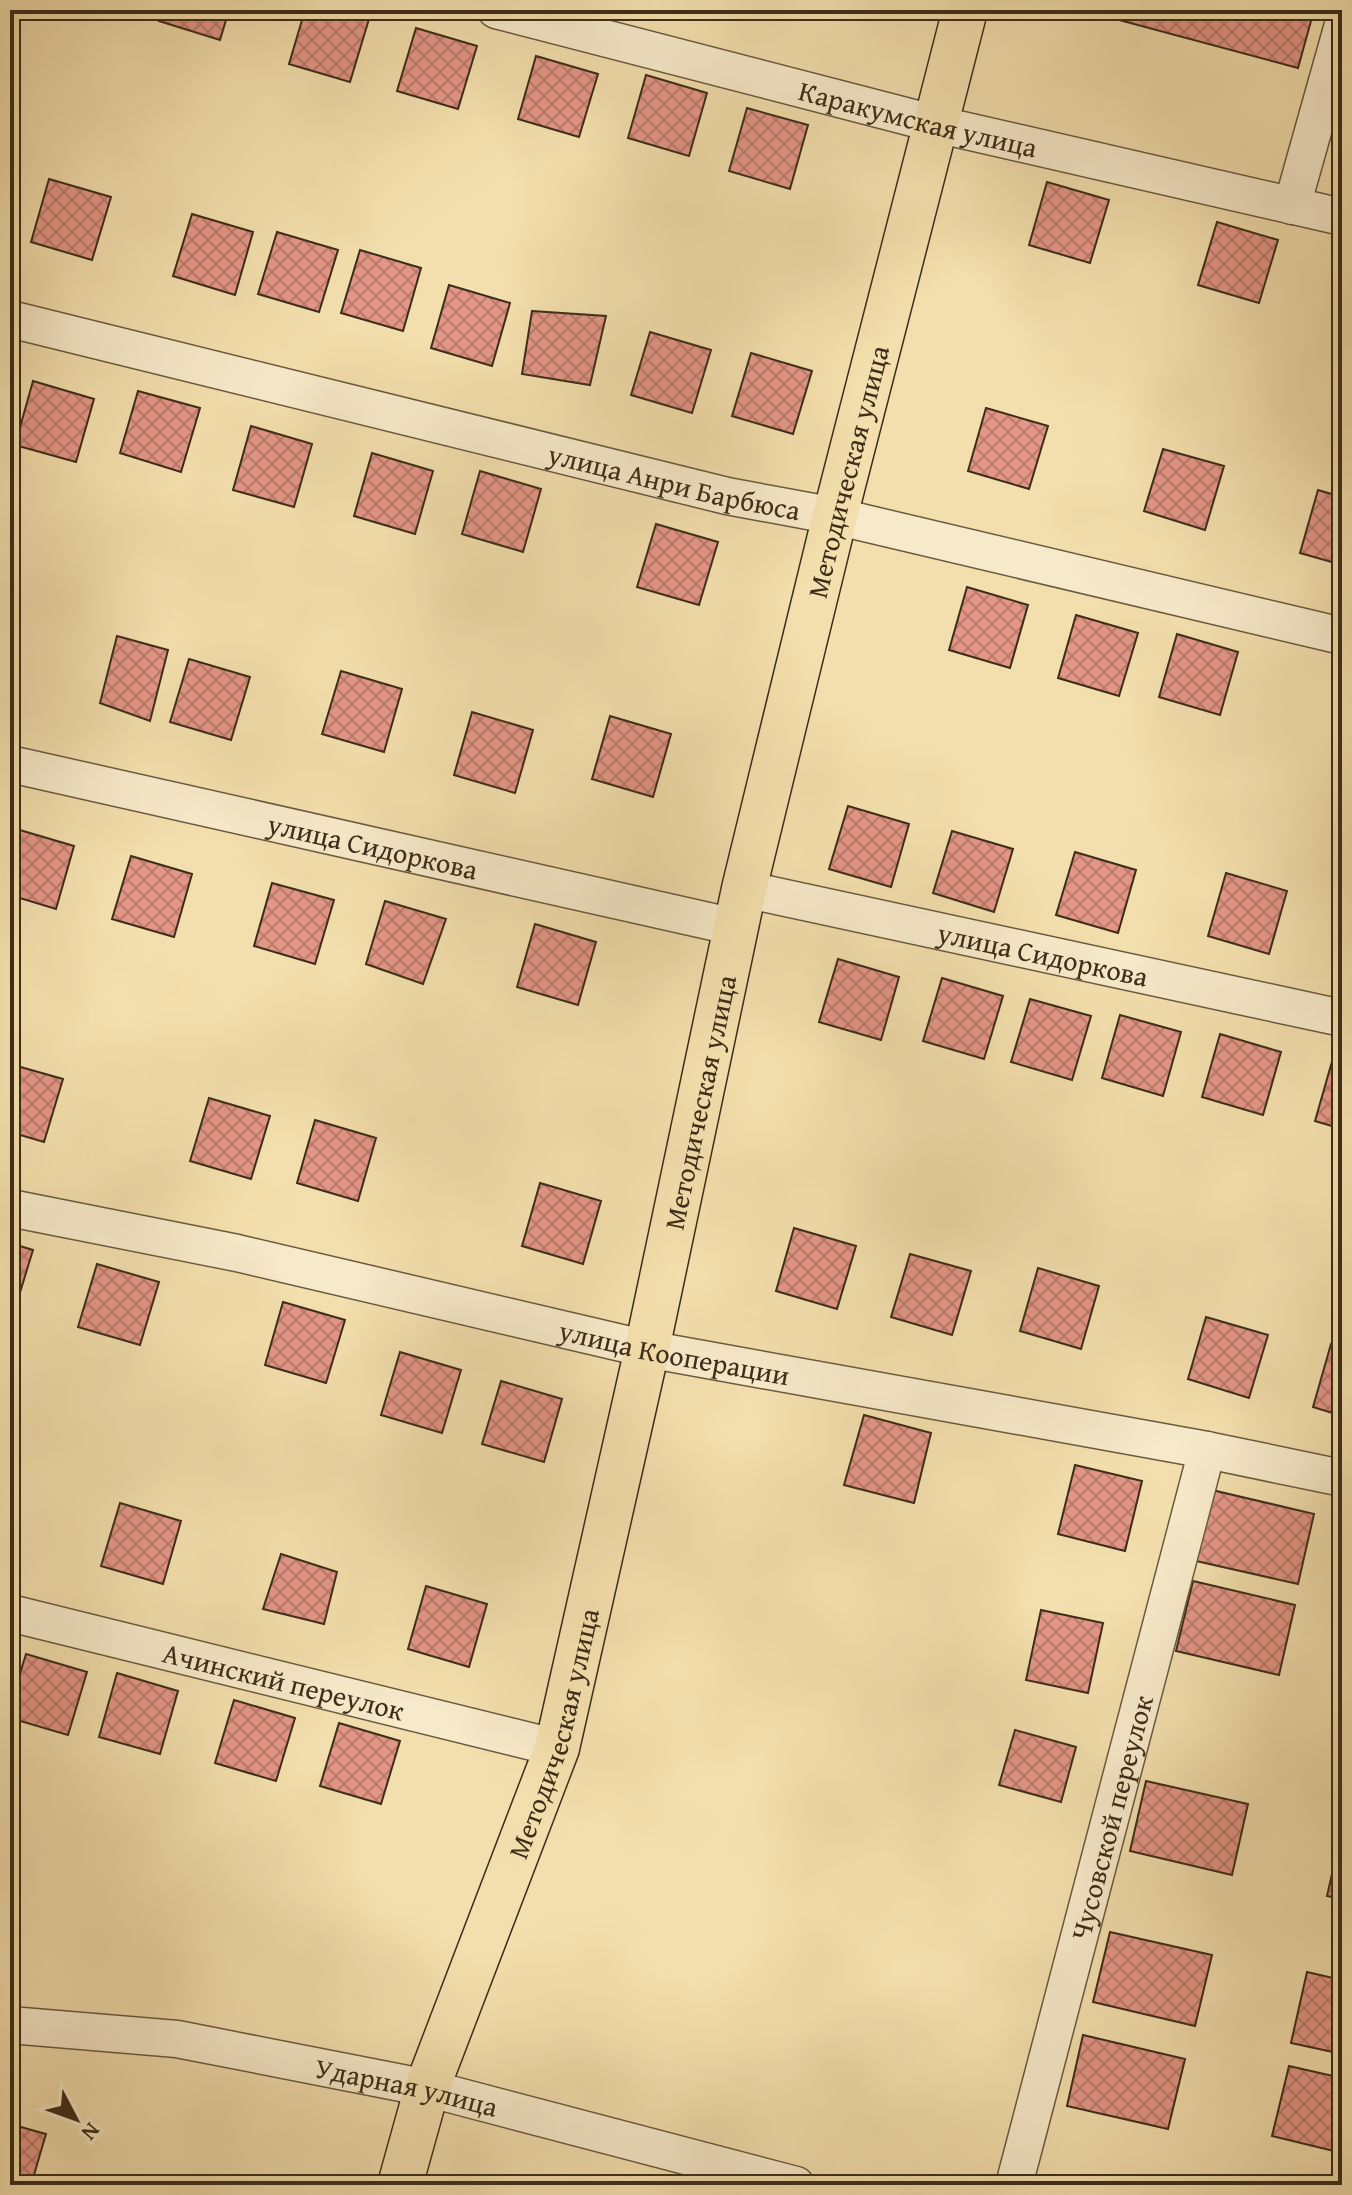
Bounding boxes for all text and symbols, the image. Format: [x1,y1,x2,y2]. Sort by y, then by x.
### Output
street label: Каракумская улица [795,69,1042,167]
street label: Методическая улица [795,340,899,602]
street label: улица Анри Барбюса [543,432,804,530]
street label: улица Сидоркова [263,802,483,889]
street label: улица Сидоркова [933,911,1153,996]
street label: Методическая улица [652,970,746,1233]
street label: улица Кооперации [554,1308,793,1395]
street label: Методическая улица [496,1603,609,1864]
street label: Ачинский переулок [159,1631,409,1730]
street label: Чусовской переулок [1059,1690,1162,1944]
street label: Ударная улица [312,2046,503,2127]
north arrow [36,2079,116,2159]
text: N [74,2116,108,2148]

